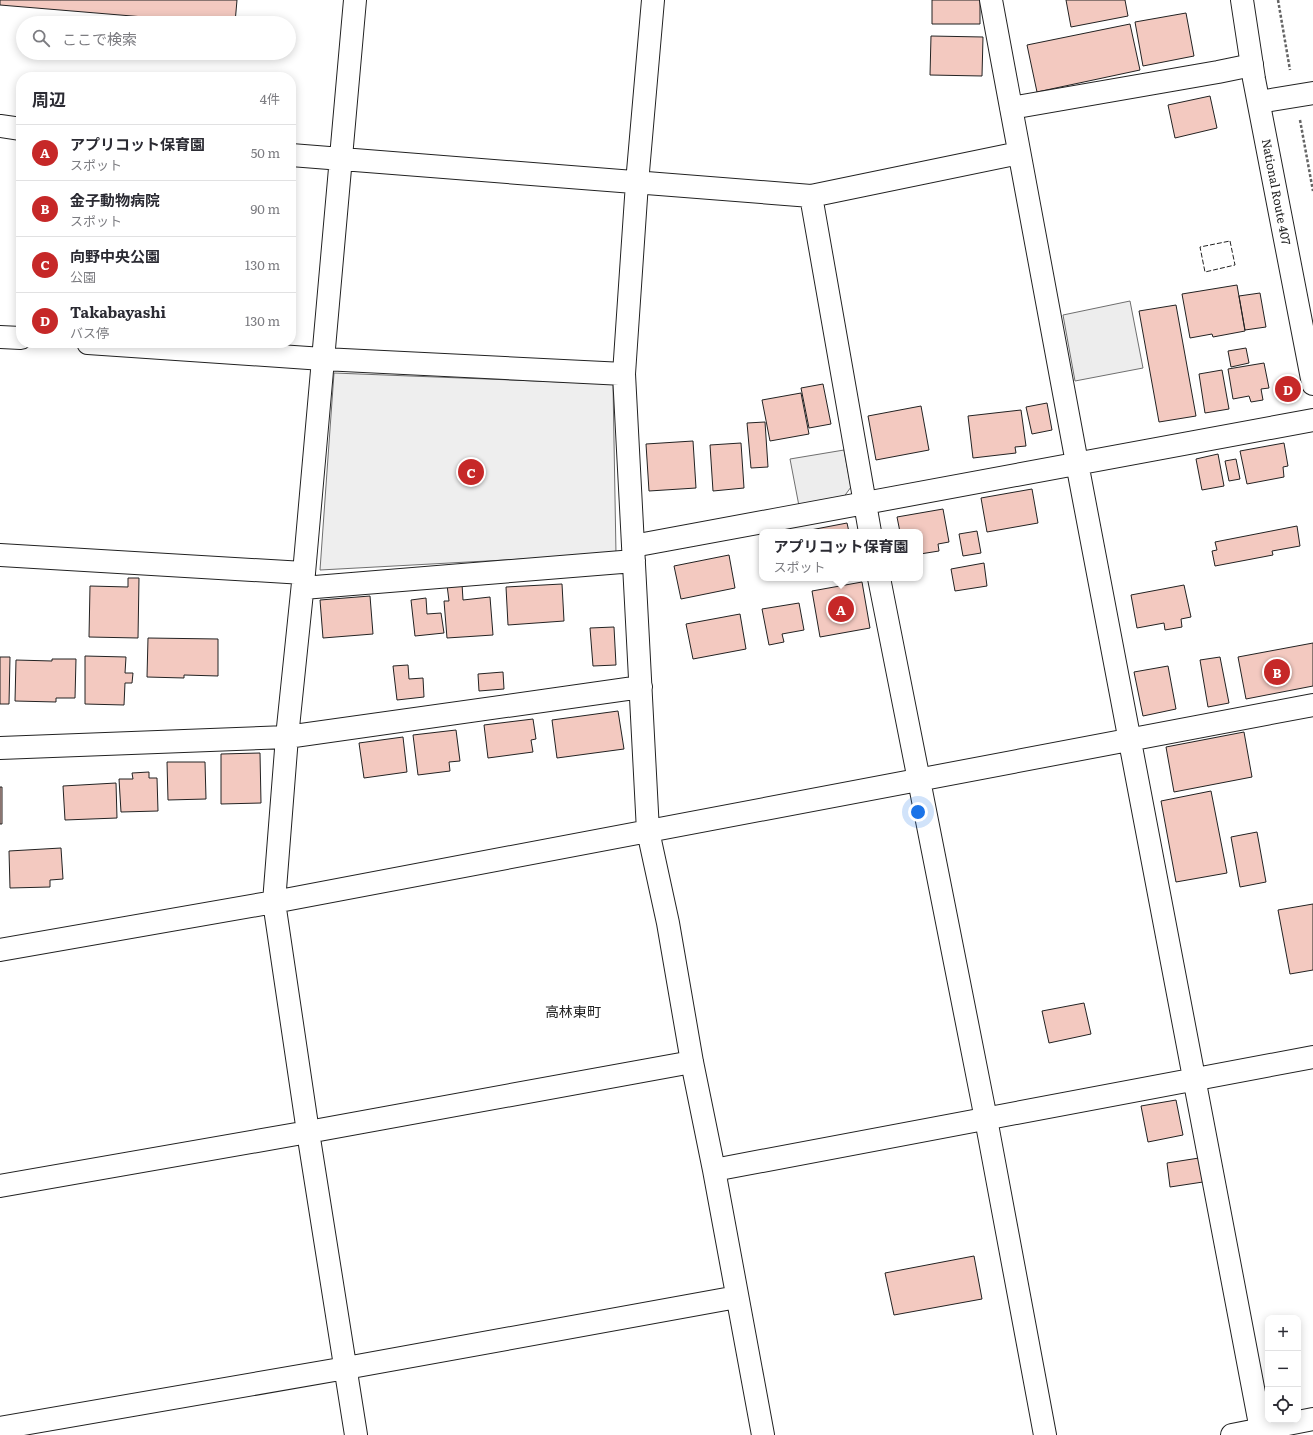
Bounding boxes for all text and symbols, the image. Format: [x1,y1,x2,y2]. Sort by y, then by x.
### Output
search box [16,16,296,60]
icon: search [30,27,52,49]
text: ここで検索 [62,27,137,50]
text: 周辺 [32,86,66,111]
text: 4件 [260,89,280,108]
text: アプリコット保育園 [70,132,205,155]
street label: National Route 407 [1258,137,1296,246]
text: A [40,143,50,162]
text: 50 m [251,143,280,162]
text: スポット [70,155,122,174]
text: 金子動物病院 [70,188,160,211]
text: B [41,199,49,218]
text: 90 m [250,199,280,218]
text: スポット [70,211,122,230]
text: 向野中央公園 [70,244,160,267]
text: C [40,255,50,274]
text: 130 m [245,255,280,274]
text: 公園 [70,267,96,286]
text: Takabayashi [70,300,166,323]
text: D [40,311,50,330]
text: 130 m [245,311,280,330]
text: バス停 [70,323,109,342]
pin: D [1275,374,1301,404]
pin: C [458,457,484,487]
popup [759,529,923,581]
text: アプリコット保育園 [773,534,909,557]
text: スポット [773,557,826,576]
pin: A [828,594,854,624]
pin: B [1264,657,1290,687]
your location [908,802,928,822]
district label: 高林東町 [545,1001,601,1021]
map controls [1265,1315,1301,1423]
button: + [1265,1315,1301,1351]
button: − [1265,1351,1301,1387]
button: locate [1265,1387,1301,1423]

